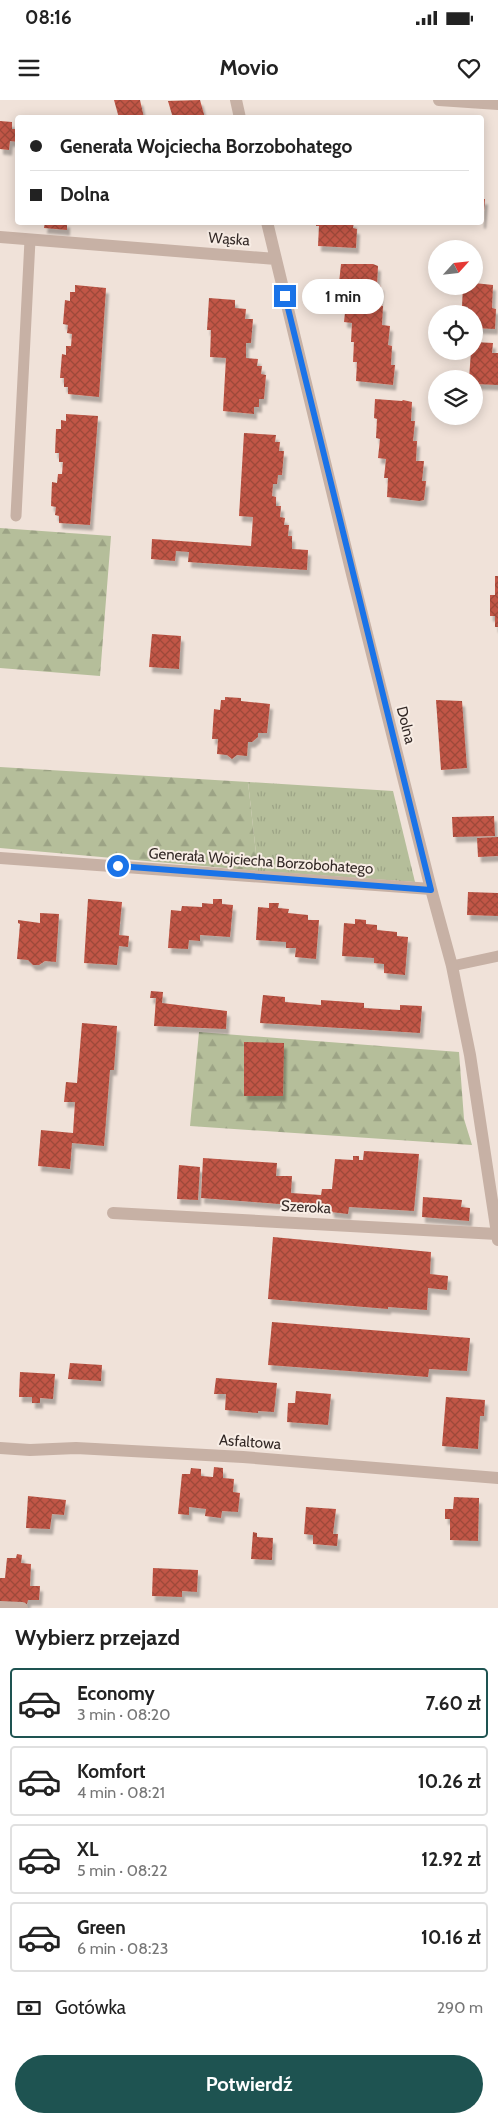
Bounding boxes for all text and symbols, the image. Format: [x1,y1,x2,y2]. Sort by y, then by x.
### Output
text: 08:16 [25,6,72,29]
icon: menu [15,54,43,82]
text: Movio [219,54,279,81]
icon: heart [455,54,483,82]
text: Generała Wojciecha Borzobohatego [60,135,352,158]
text: Dolna [60,183,109,206]
street label: Wąska [208,229,251,249]
north arrow [428,240,482,295]
map controls [428,240,483,425]
callout: 1 min [302,278,385,314]
route end [274,285,296,307]
text: 1 min [325,287,361,306]
button: locate [428,305,483,360]
button: layers [428,370,483,425]
street label: Dolna [393,704,420,746]
street label: Generała Wojciecha Borzobohatego [148,844,374,878]
route start [107,855,129,877]
street label: Szeroka [281,1197,332,1217]
street label: Asfaltowa [218,1431,282,1453]
text: Wybierz przejazd [15,1624,180,1651]
icon: car [17,1681,62,1726]
text: Economy [77,1682,155,1705]
text: 7.60 zł [426,1692,481,1715]
text: 3 min · 08:20 [77,1705,170,1724]
icon: car [17,1759,62,1804]
text: Komfort [77,1760,146,1783]
text: 10.26 zł [418,1770,481,1793]
text: 4 min · 08:21 [77,1783,165,1802]
icon: car [17,1837,62,1882]
text: XL [77,1838,98,1861]
text: 12.92 zł [421,1848,481,1871]
text: 5 min · 08:22 [77,1861,168,1880]
icon: car [17,1915,62,1960]
text: Green [77,1916,126,1939]
text: 10.16 zł [421,1926,481,1949]
text: 6 min · 08:23 [77,1939,168,1958]
icon: cash [15,1994,43,2022]
text: Gotówka [55,1996,126,2019]
text: 290 m [437,1998,483,2017]
button: Potwierdź [15,2055,483,2113]

